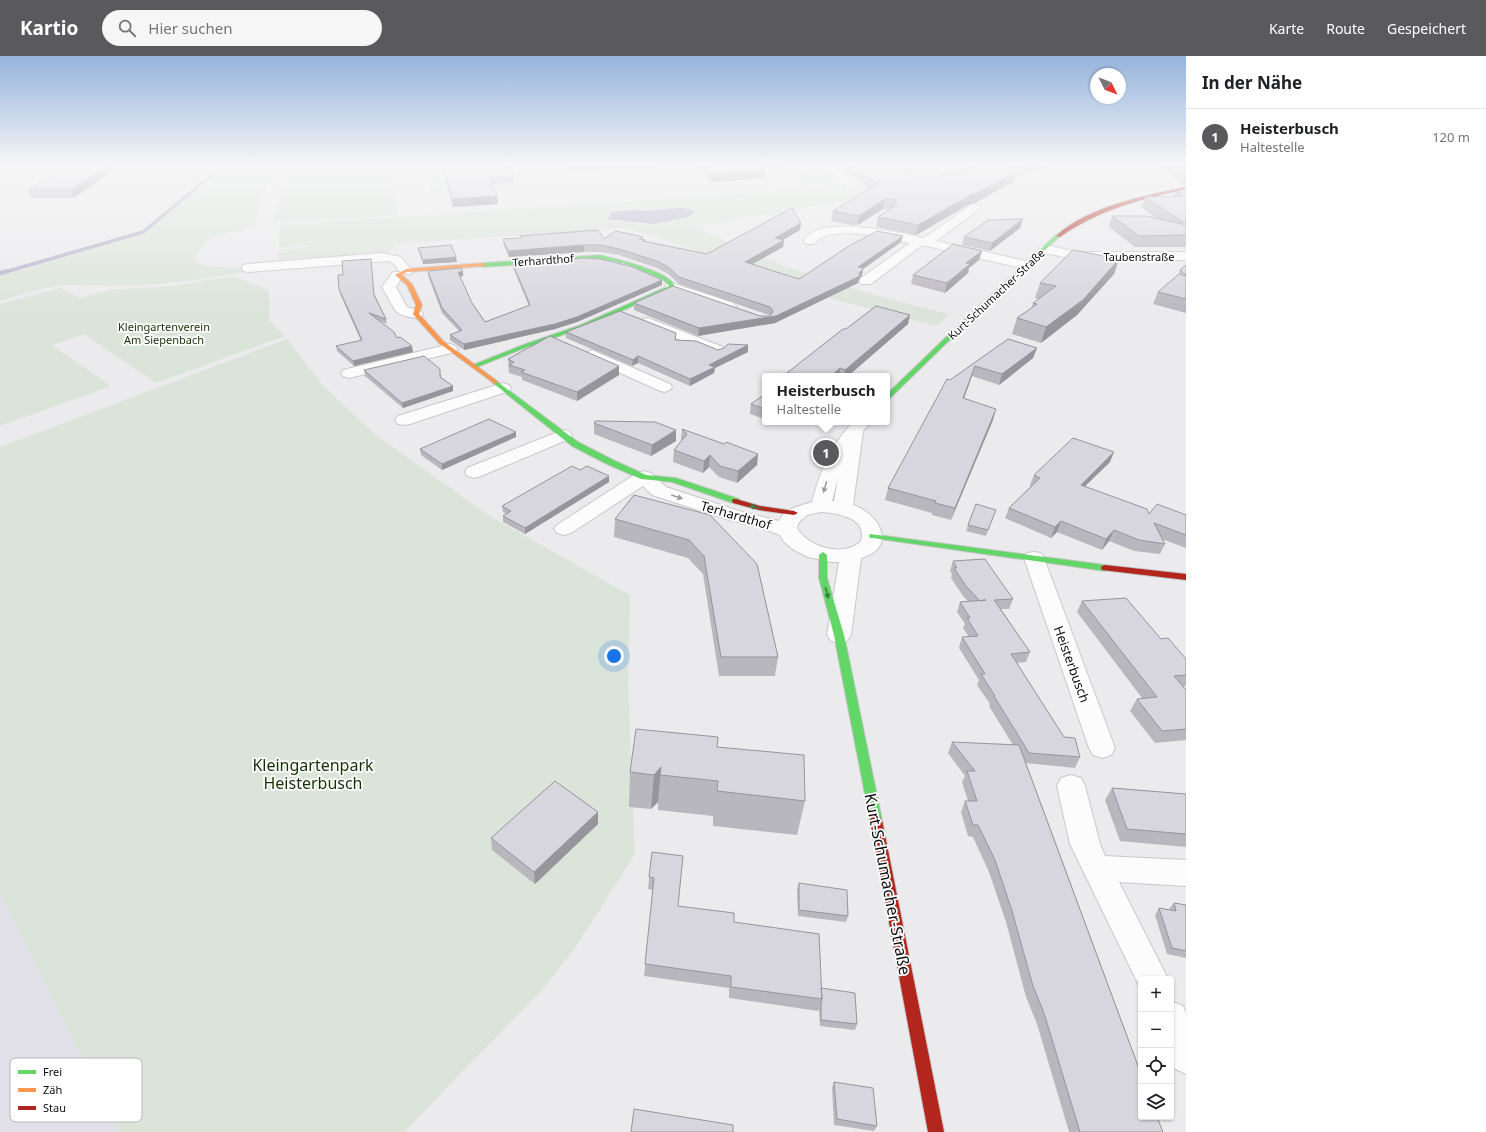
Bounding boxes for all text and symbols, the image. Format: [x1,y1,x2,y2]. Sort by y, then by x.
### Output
search box [102,10,382,46]
text: Kartio [20,15,78,41]
icon: search [116,17,138,39]
text: Hier suchen [148,18,233,38]
text: Karte [1269,19,1304,38]
text: Route [1326,19,1365,38]
text: Gespeichert [1387,19,1466,38]
north arrow [1090,68,1126,104]
text: In der Nähe [1202,71,1302,94]
text: Heisterbusch [1240,118,1339,138]
text: 1 [1211,128,1219,146]
text: 120 m [1432,128,1470,146]
text: Haltestelle [1240,138,1305,156]
street label: Kurt-Schumacher-Straße [944,245,1048,343]
street label: Taubenstraße [1104,249,1174,264]
street label: Terhardthof [512,250,575,270]
park label: Kleingartenverein Am Siepenbach [118,319,210,347]
popup [762,373,890,425]
text: Heisterbusch [777,380,875,400]
text: Haltestelle [777,400,841,418]
pin: 1 [813,438,839,468]
one-way arrow [822,481,828,493]
one-way arrow [671,494,683,500]
street label: Terhardthof [699,496,775,534]
one-way arrow [749,503,761,509]
one-way arrow [824,588,830,600]
street label: Heisterbusch [1050,623,1094,705]
your location [604,646,624,666]
park label: Kleingartenpark Heisterbusch [252,754,374,794]
street label: Kurt-Schumacher-Straße [860,791,916,977]
map controls [1138,976,1174,1120]
button: + [1138,976,1174,1012]
button: − [1138,1012,1174,1048]
button: locate [1138,1048,1174,1084]
legend [10,1058,142,1122]
text: Frei [43,1064,62,1079]
text: Zäh [43,1082,62,1097]
button: layers [1138,1084,1174,1120]
text: Stau [43,1100,66,1115]

